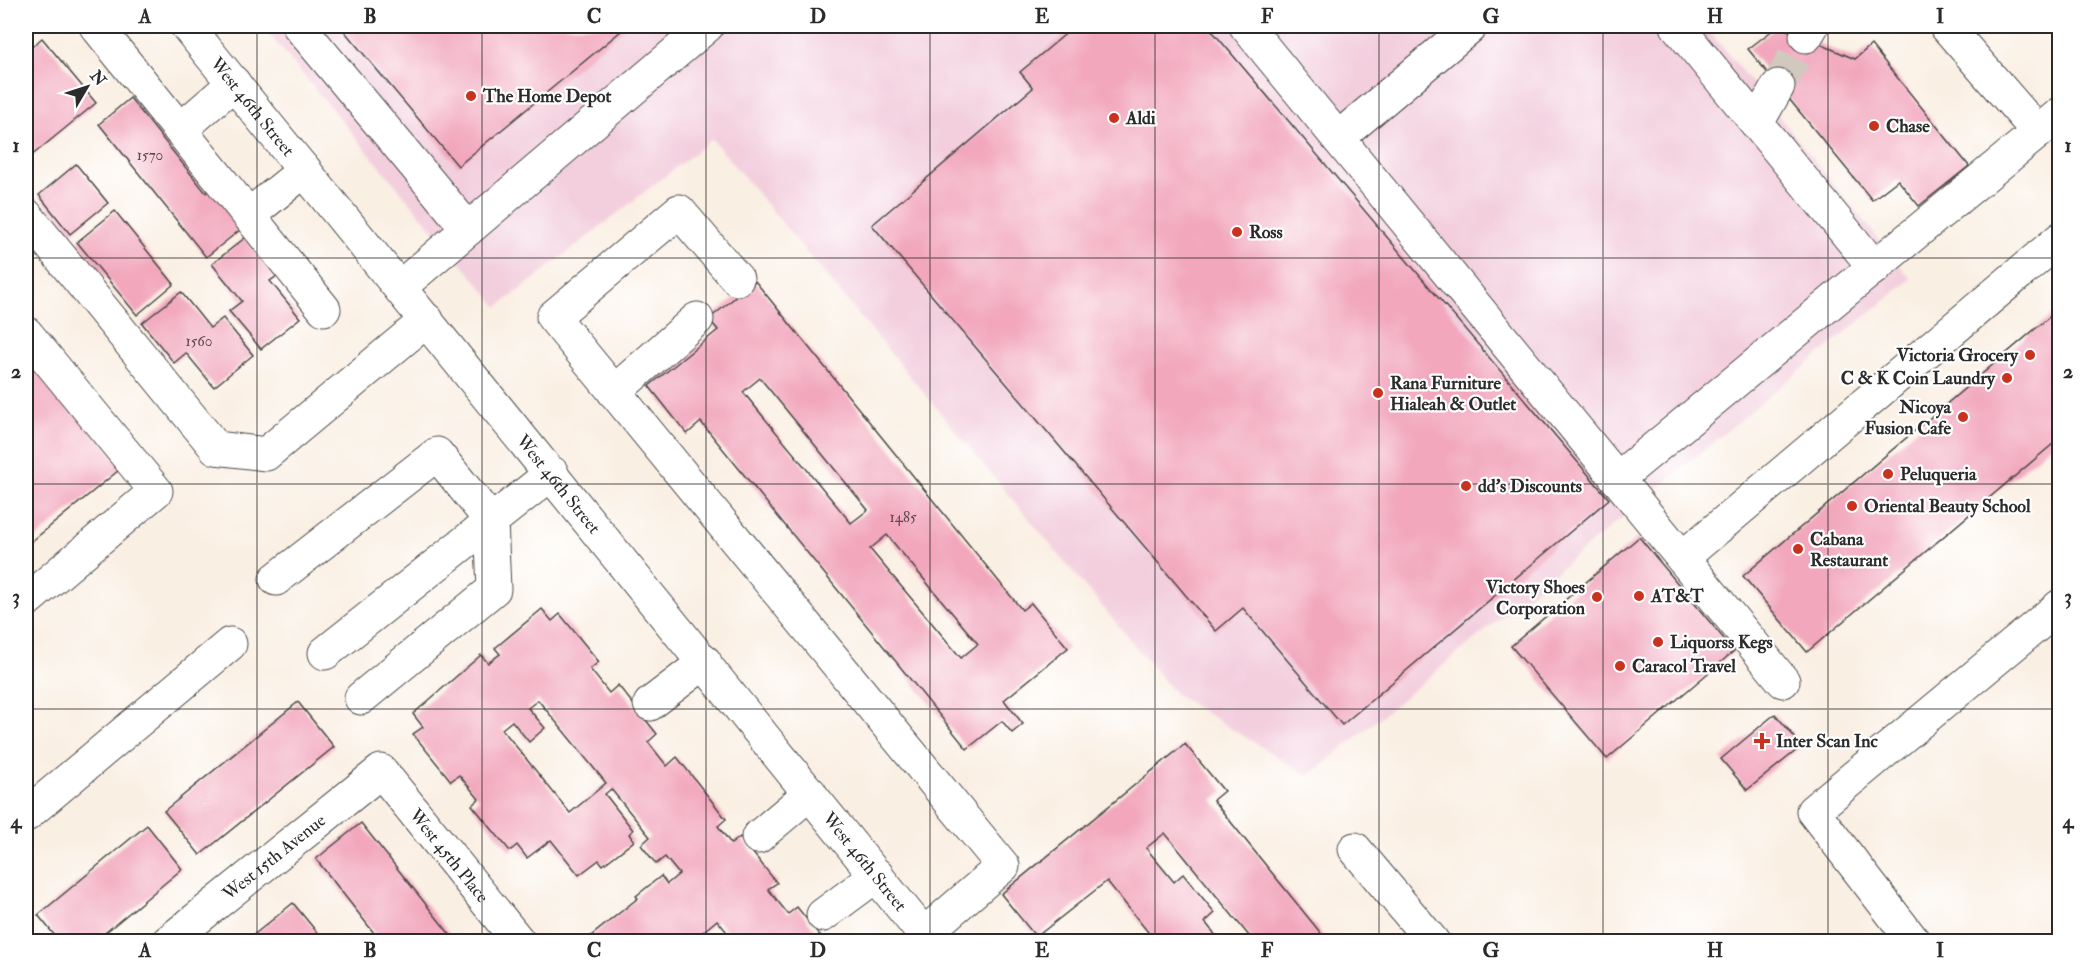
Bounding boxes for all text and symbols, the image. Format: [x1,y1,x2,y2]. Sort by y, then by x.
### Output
text: A [138,4,152,29]
text: B [363,4,377,29]
text: C [587,4,601,29]
text: D [810,4,826,29]
text: E [1035,4,1050,29]
text: F [1261,4,1274,29]
text: G [1483,4,1500,29]
text: H [1707,4,1723,29]
text: I [1936,4,1944,29]
street label: West 46th Street [205,52,300,161]
north arrow [57,57,117,117]
text: N [85,66,111,91]
place label: The Home Depot [482,85,611,108]
marker: The Home Depot [464,89,478,103]
place label: Aldi [1125,107,1156,130]
marker: Aldi [1107,111,1121,125]
place label: Chase [1886,115,1930,138]
marker: Chase [1867,119,1881,133]
text: 1 [12,133,20,158]
text: 1 [2064,133,2072,158]
house number: 1570 [137,146,163,165]
place label: Ross [1249,221,1283,244]
marker: Ross [1230,225,1244,239]
house number: 1560 [185,332,213,351]
place label: Victoria Grocery [1895,344,2019,367]
marker: Victoria Grocery [2023,348,2037,362]
text: 2 [11,359,21,384]
text: 2 [2063,359,2073,384]
place label: C & K Coin Laundry [1841,367,1996,390]
marker: C & K Coin Laundry [2000,371,2014,385]
place label: Rana Furniture Hialeah & Outlet [1390,372,1516,416]
marker: Rana Furniture Hialeah & Outlet [1371,386,1385,400]
place label: Nicoya Fusion Cafe [1864,396,1952,440]
marker: Nicoya Fusion Cafe [1956,410,1970,424]
street label: West 46th Street [511,429,606,539]
place label: Peluqueria [1900,463,1977,486]
marker: Peluqueria [1881,467,1895,481]
place label: dd's Discounts [1478,475,1582,498]
marker: dd's Discounts [1459,479,1473,493]
place label: Oriental Beauty School [1864,495,2031,518]
marker: Oriental Beauty School [1845,499,1859,513]
house number: 1485 [889,508,917,527]
place label: Cabana Restaurant [1810,528,1888,572]
marker: Cabana Restaurant [1791,542,1805,556]
place label: Victory Shoes Corporation [1485,576,1586,620]
text: 3 [12,584,20,609]
text: 3 [2064,584,2072,609]
place label: AT&T [1650,585,1704,608]
marker: AT&T [1632,589,1646,603]
marker: Victory Shoes Corporation [1590,590,1604,604]
place label: Liquorss Kegs [1670,631,1773,654]
marker: Liquorss Kegs [1651,635,1665,649]
place label: Caracol Travel [1632,655,1736,678]
marker: Caracol Travel [1613,659,1627,673]
place label: Inter Scan Inc [1776,730,1879,753]
marker: Inter Scan Inc [1753,732,1771,750]
street label: West 45th Place [404,803,494,908]
street label: West 46th Street [817,807,912,916]
street label: West 15th Avenue [217,808,331,906]
text: 4 [10,809,23,834]
text: 4 [2062,809,2075,834]
text: A [138,938,152,963]
text: B [363,938,377,963]
text: C [587,938,601,963]
text: D [810,938,826,963]
text: E [1035,938,1050,963]
text: F [1261,938,1274,963]
text: G [1483,938,1500,963]
text: H [1707,938,1723,963]
text: I [1936,938,1944,963]

